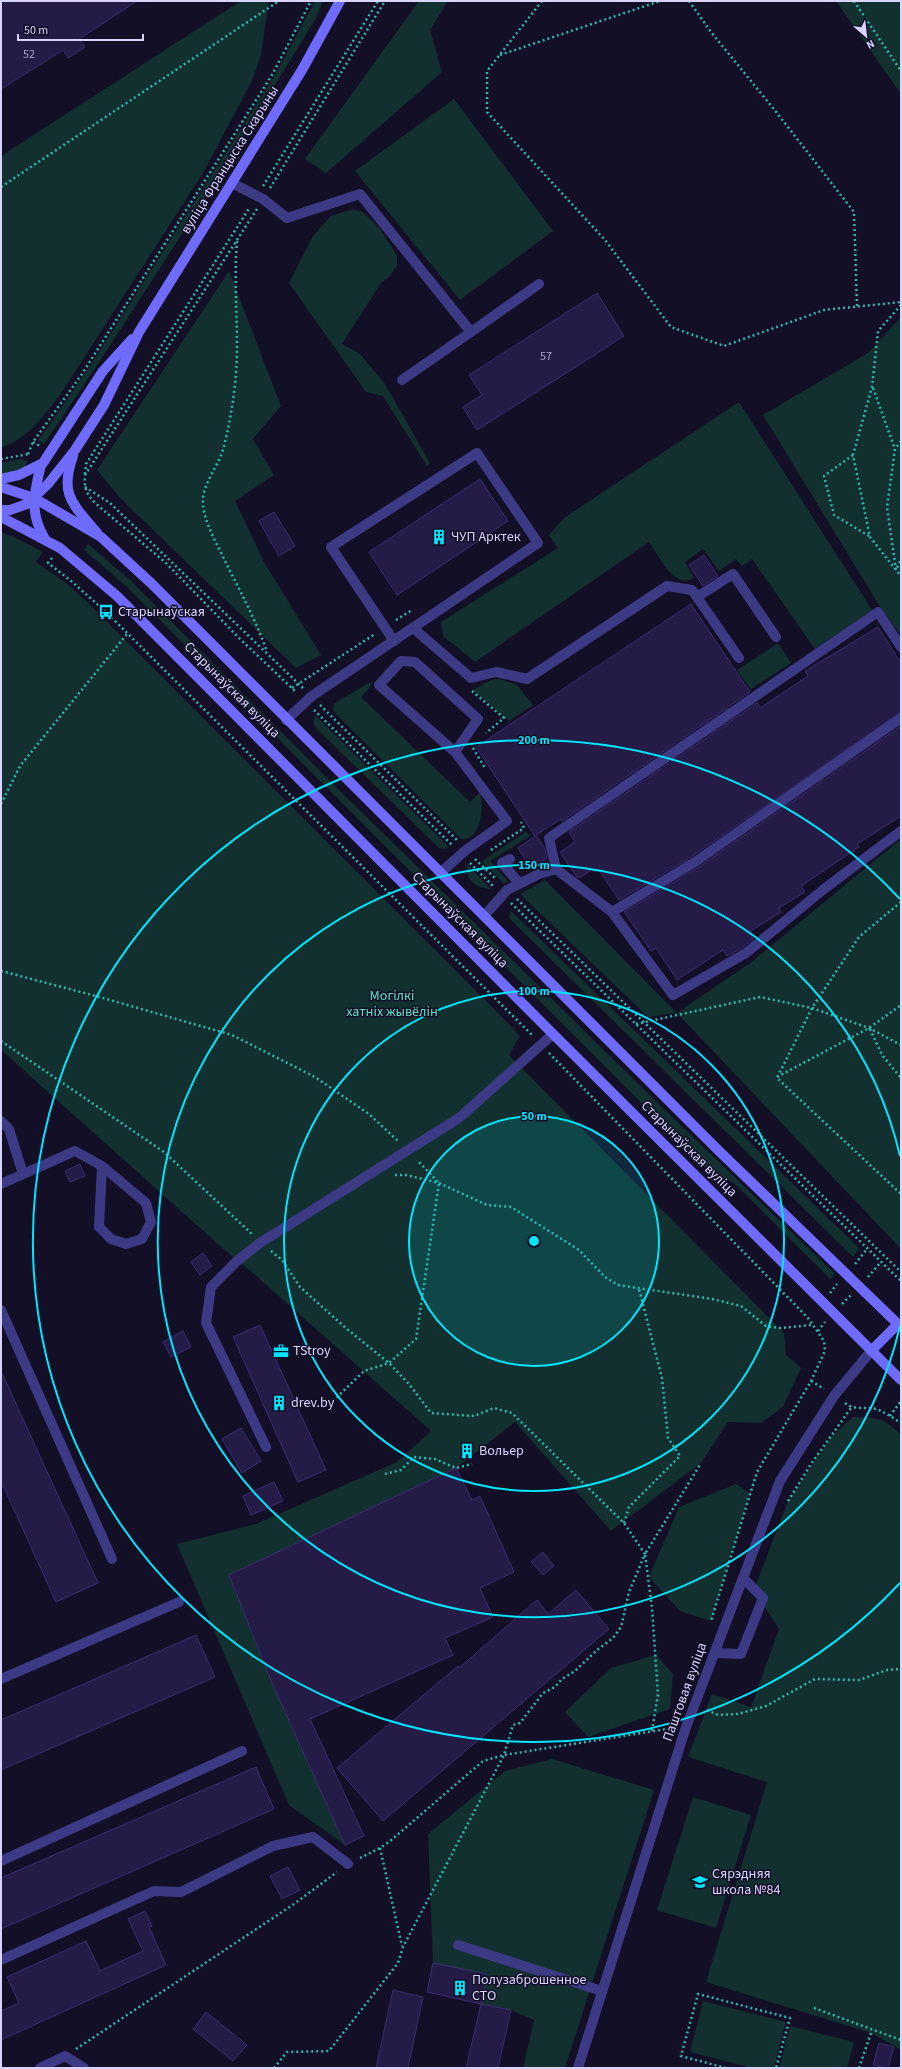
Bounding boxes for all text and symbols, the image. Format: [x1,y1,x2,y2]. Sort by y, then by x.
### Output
scale bar [18,16,143,42]
north arrow [846,16,886,56]
text: 50 m [24,22,48,39]
text: N [864,36,877,53]
house number: 52 [23,46,35,63]
street label: вуліца Францыска Скарыны [176,82,284,238]
house number: 57 [540,348,552,365]
place label: ЧУП Арктек [451,527,521,547]
building icon: ЧУП Арктек [430,528,448,546]
place label: Старынаўская [118,602,205,622]
bus stop icon: Старынаўская [97,603,115,621]
street label: Старынаўская вуліца [179,637,285,743]
text: 200 m [518,732,550,749]
text: 150 m [518,857,550,874]
street label: Старынаўская вуліца [407,867,513,973]
text: 100 m [518,983,550,1000]
park label: Могілкі хатніх жывёлін [346,986,438,1022]
street label: Старынаўская вуліца [636,1096,742,1202]
text: 50 m [521,1108,547,1125]
centre of rings [527,1234,541,1248]
place label: TStroy [293,1341,331,1361]
office icon: TStroy [272,1342,290,1360]
place label: drev.by [291,1393,335,1413]
building icon: drev.by [270,1394,288,1412]
place label: Вольер [479,1441,524,1461]
building icon: Вольер [458,1442,476,1460]
street label: Паштовая вуліца [658,1640,712,1744]
place label: Сярэдняя школа №84 [712,1864,781,1900]
school or university icon: Сярэдняя школа №84 [691,1873,709,1891]
place label: Полузаброшенное СТО [472,1970,587,2006]
building icon: Полузаброшенное СТО [451,1979,469,1997]

